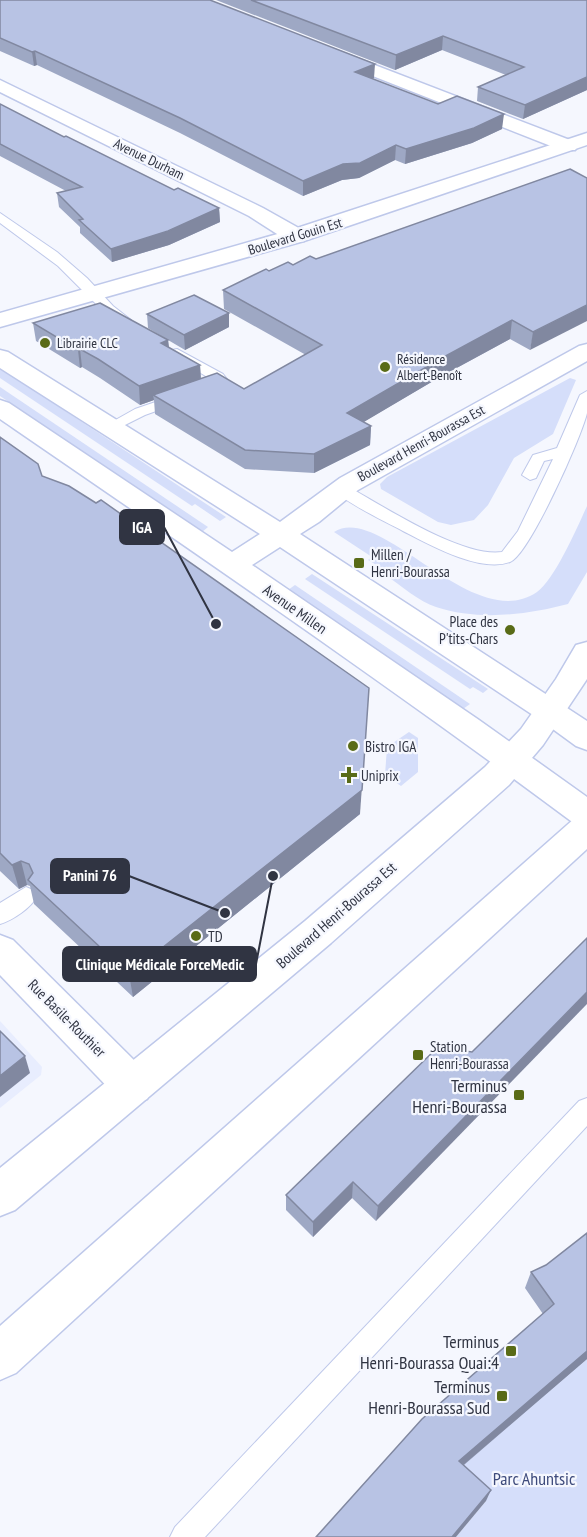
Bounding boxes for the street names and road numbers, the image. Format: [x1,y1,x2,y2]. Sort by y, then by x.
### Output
street label: Avenue Durham [111,134,187,184]
street label: Boulevard Gouin Est [246,213,344,259]
street label: Boulevard Henri-Bourassa Est [354,400,488,485]
street label: Avenue Millen [259,580,331,638]
street label: Boulevard Henri-Bourassa Est [272,858,400,972]
street label: Rue Basile-Routhier [24,975,111,1062]

